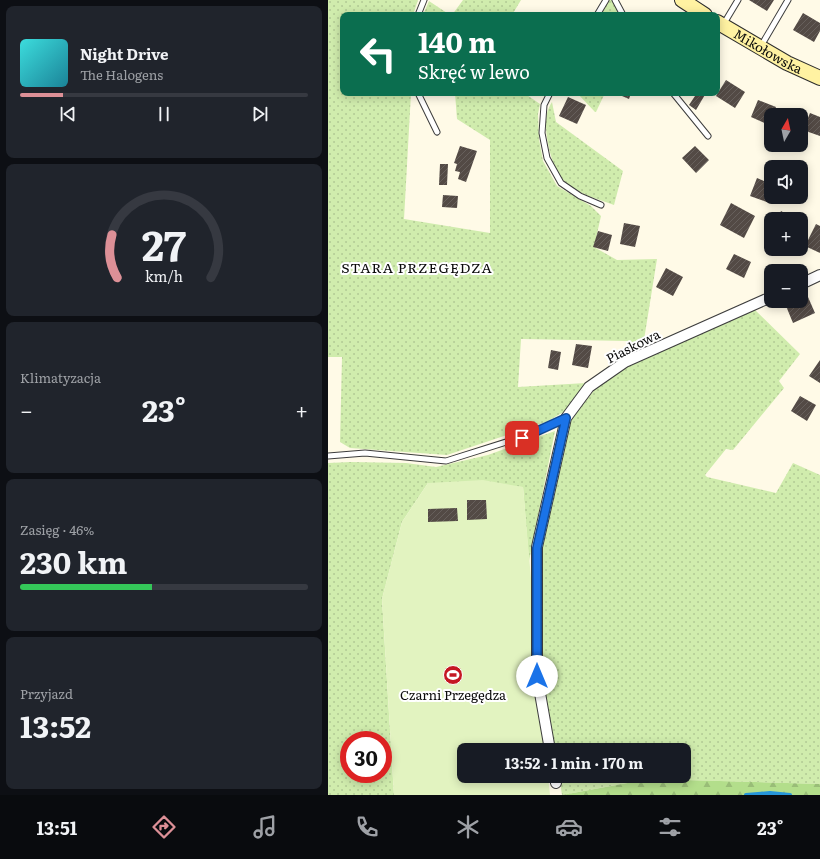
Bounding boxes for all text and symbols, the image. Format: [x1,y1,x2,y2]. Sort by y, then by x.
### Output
text: 140 m [418,20,496,62]
street label: Mikołowska [730,24,806,78]
icon: left [352,28,404,80]
text: Night Drive [80,42,169,65]
text: Skręć w lewo [418,58,530,85]
text: The Halogens [80,65,163,84]
icon: previous [57,103,79,125]
icon: pause [153,103,175,125]
icon: next [249,103,271,125]
north arrow [764,108,808,152]
map controls [764,108,808,308]
button: sound [764,160,808,204]
text: 27 [142,211,187,273]
button: + [764,212,808,256]
district label: STARA PRZEGĘDZA [341,257,493,277]
text: km/h [145,264,184,285]
button: − [764,264,808,308]
street label: Piaskowa [603,324,663,367]
text: Klimatyzacja [20,368,101,387]
text: 23° [142,387,186,431]
text: − [20,393,33,426]
text: + [295,393,308,426]
pin [505,421,539,455]
icon: arrive [511,427,533,449]
text: Zasięg · 46% [20,520,94,539]
text: 230 km [20,539,127,583]
position arrow [516,655,558,697]
sports icon: Czarni Przegędza [442,664,464,686]
text: Przyjazd [20,684,73,703]
place label: Czarni Przegędza [400,685,506,704]
text: 13:52 [20,703,91,747]
speed limit sign: 30 [340,731,392,783]
text: 13:52 · 1 min · 170 m [505,751,643,774]
icon: directions [150,813,178,841]
icon: music [251,813,279,841]
icon: phone [353,813,381,841]
icon: climate [454,813,482,841]
icon: car [555,813,583,841]
icon: filters [656,813,684,841]
text: 13:51 [37,814,77,841]
text: 23° [757,814,783,841]

